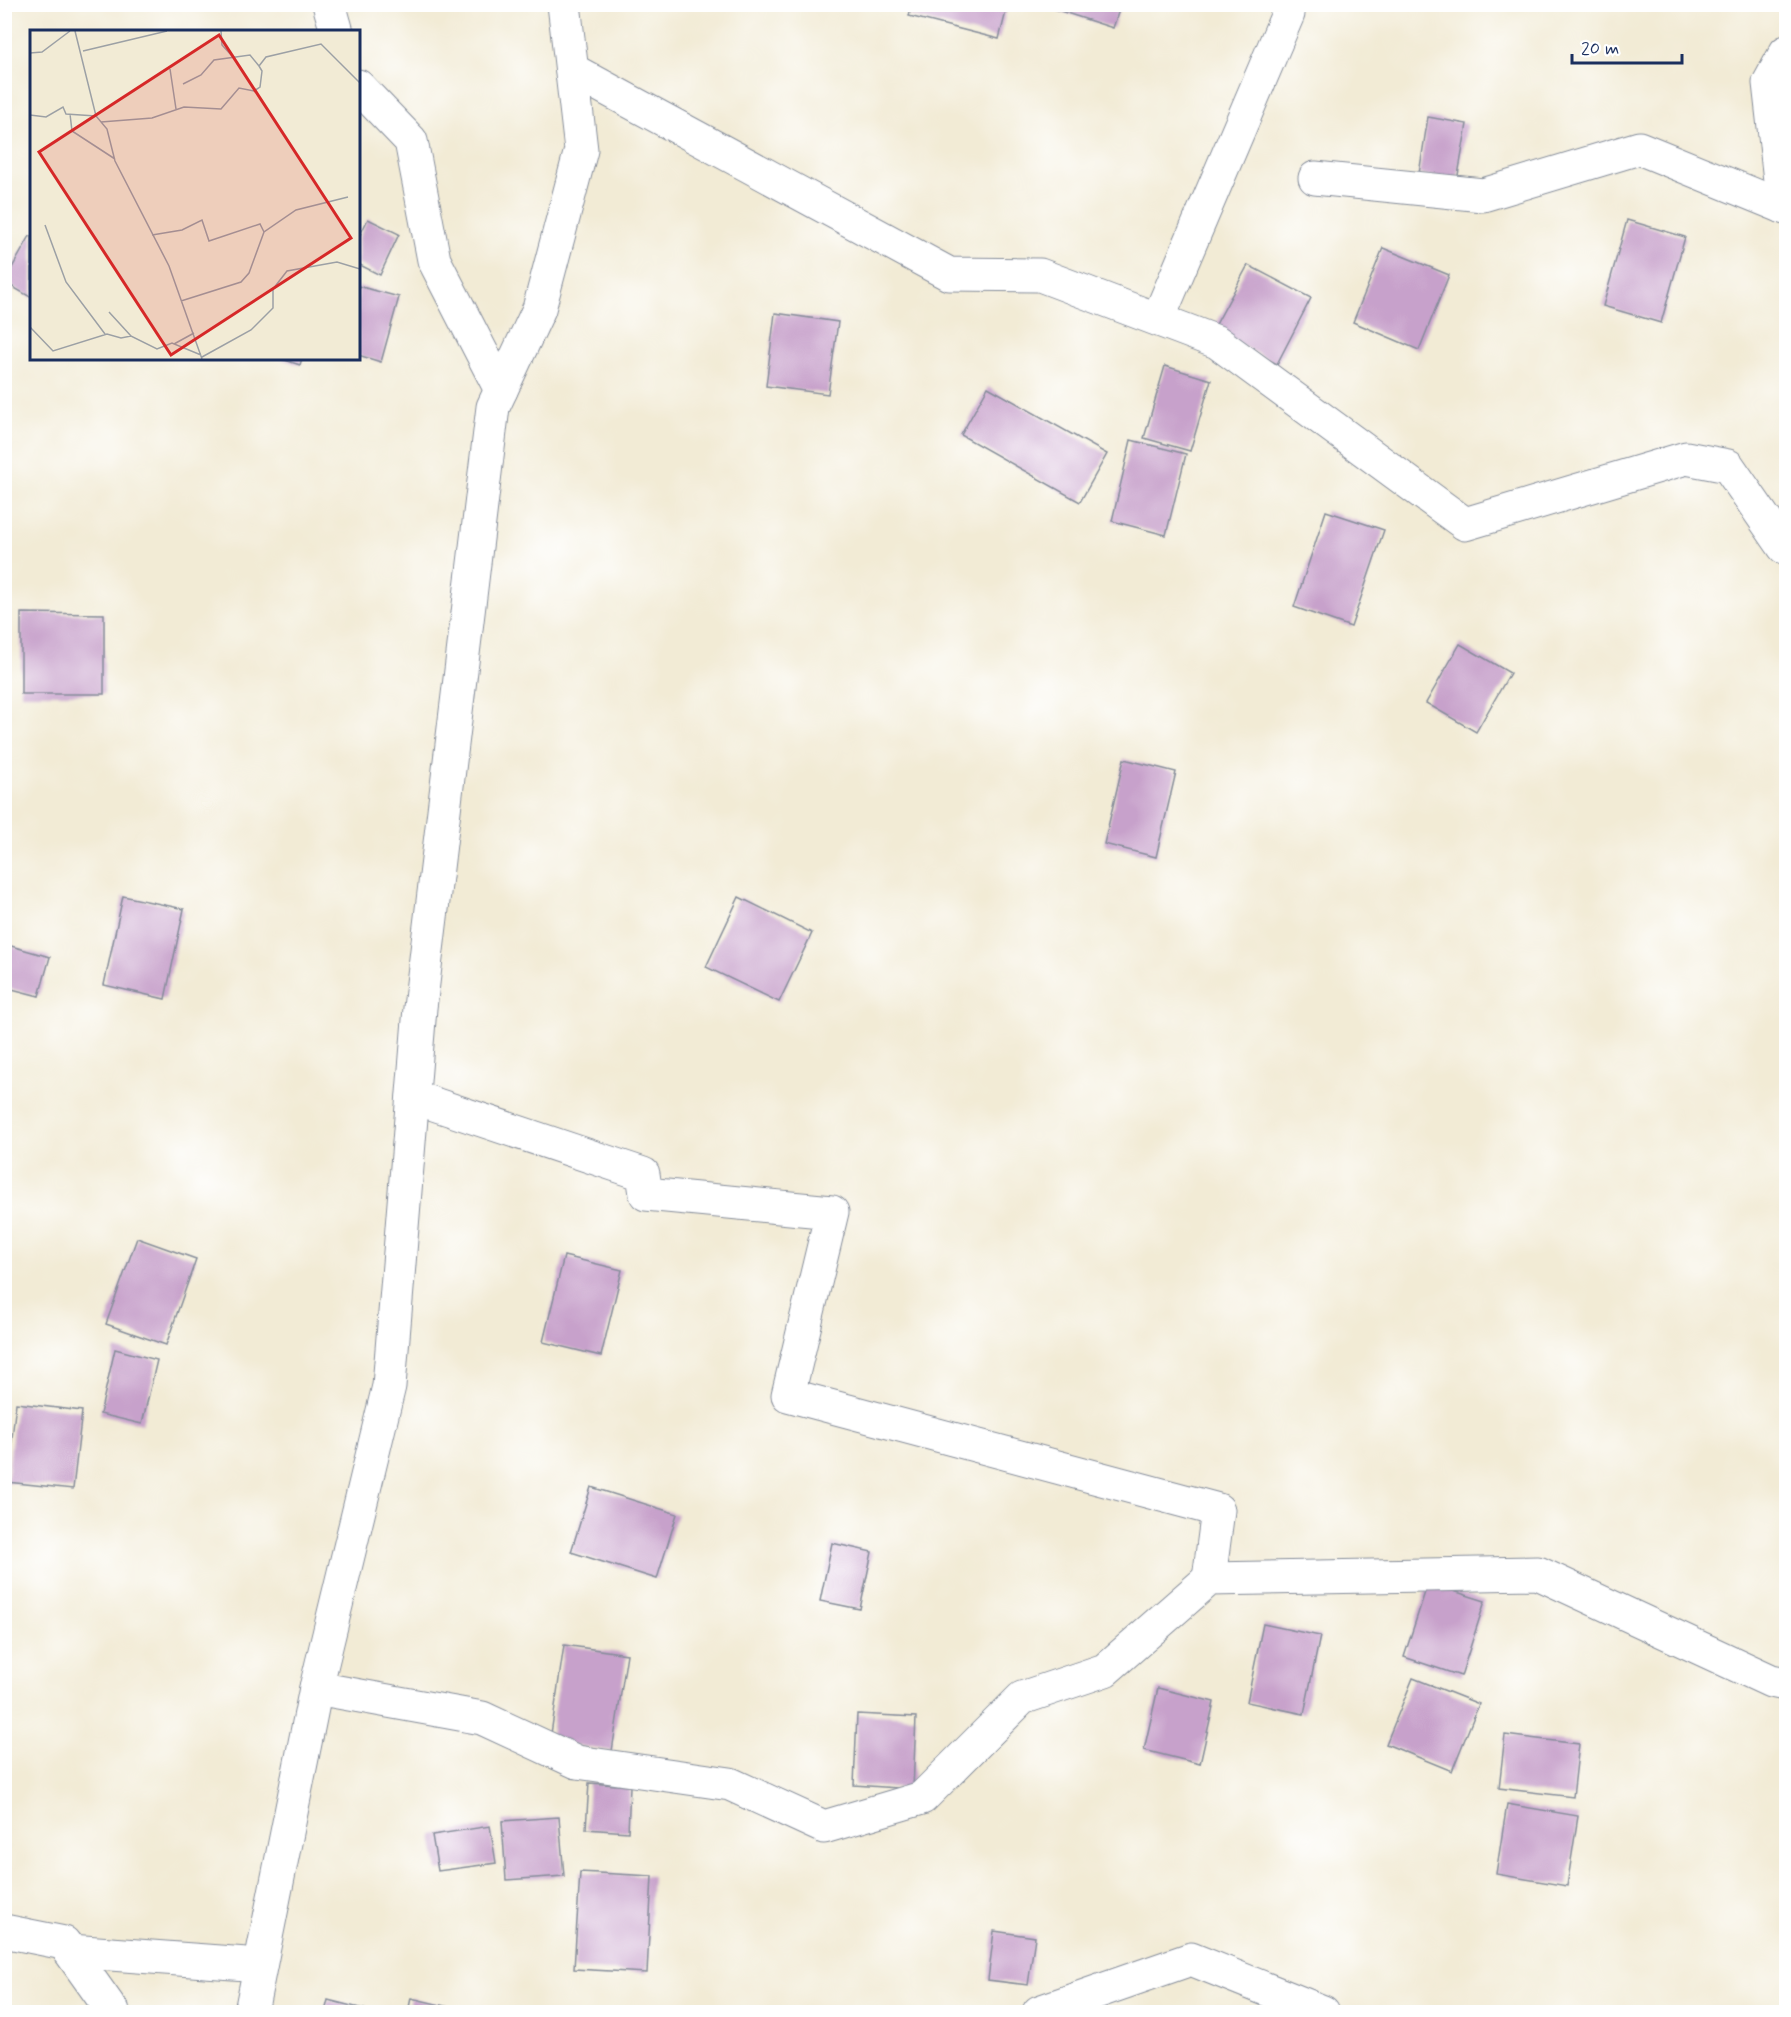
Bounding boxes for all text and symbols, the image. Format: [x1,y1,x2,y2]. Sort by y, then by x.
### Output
scale bar [1572,27,1682,65]
inset map [30,30,360,360]
text: 20 m [1581,37,1619,61]

